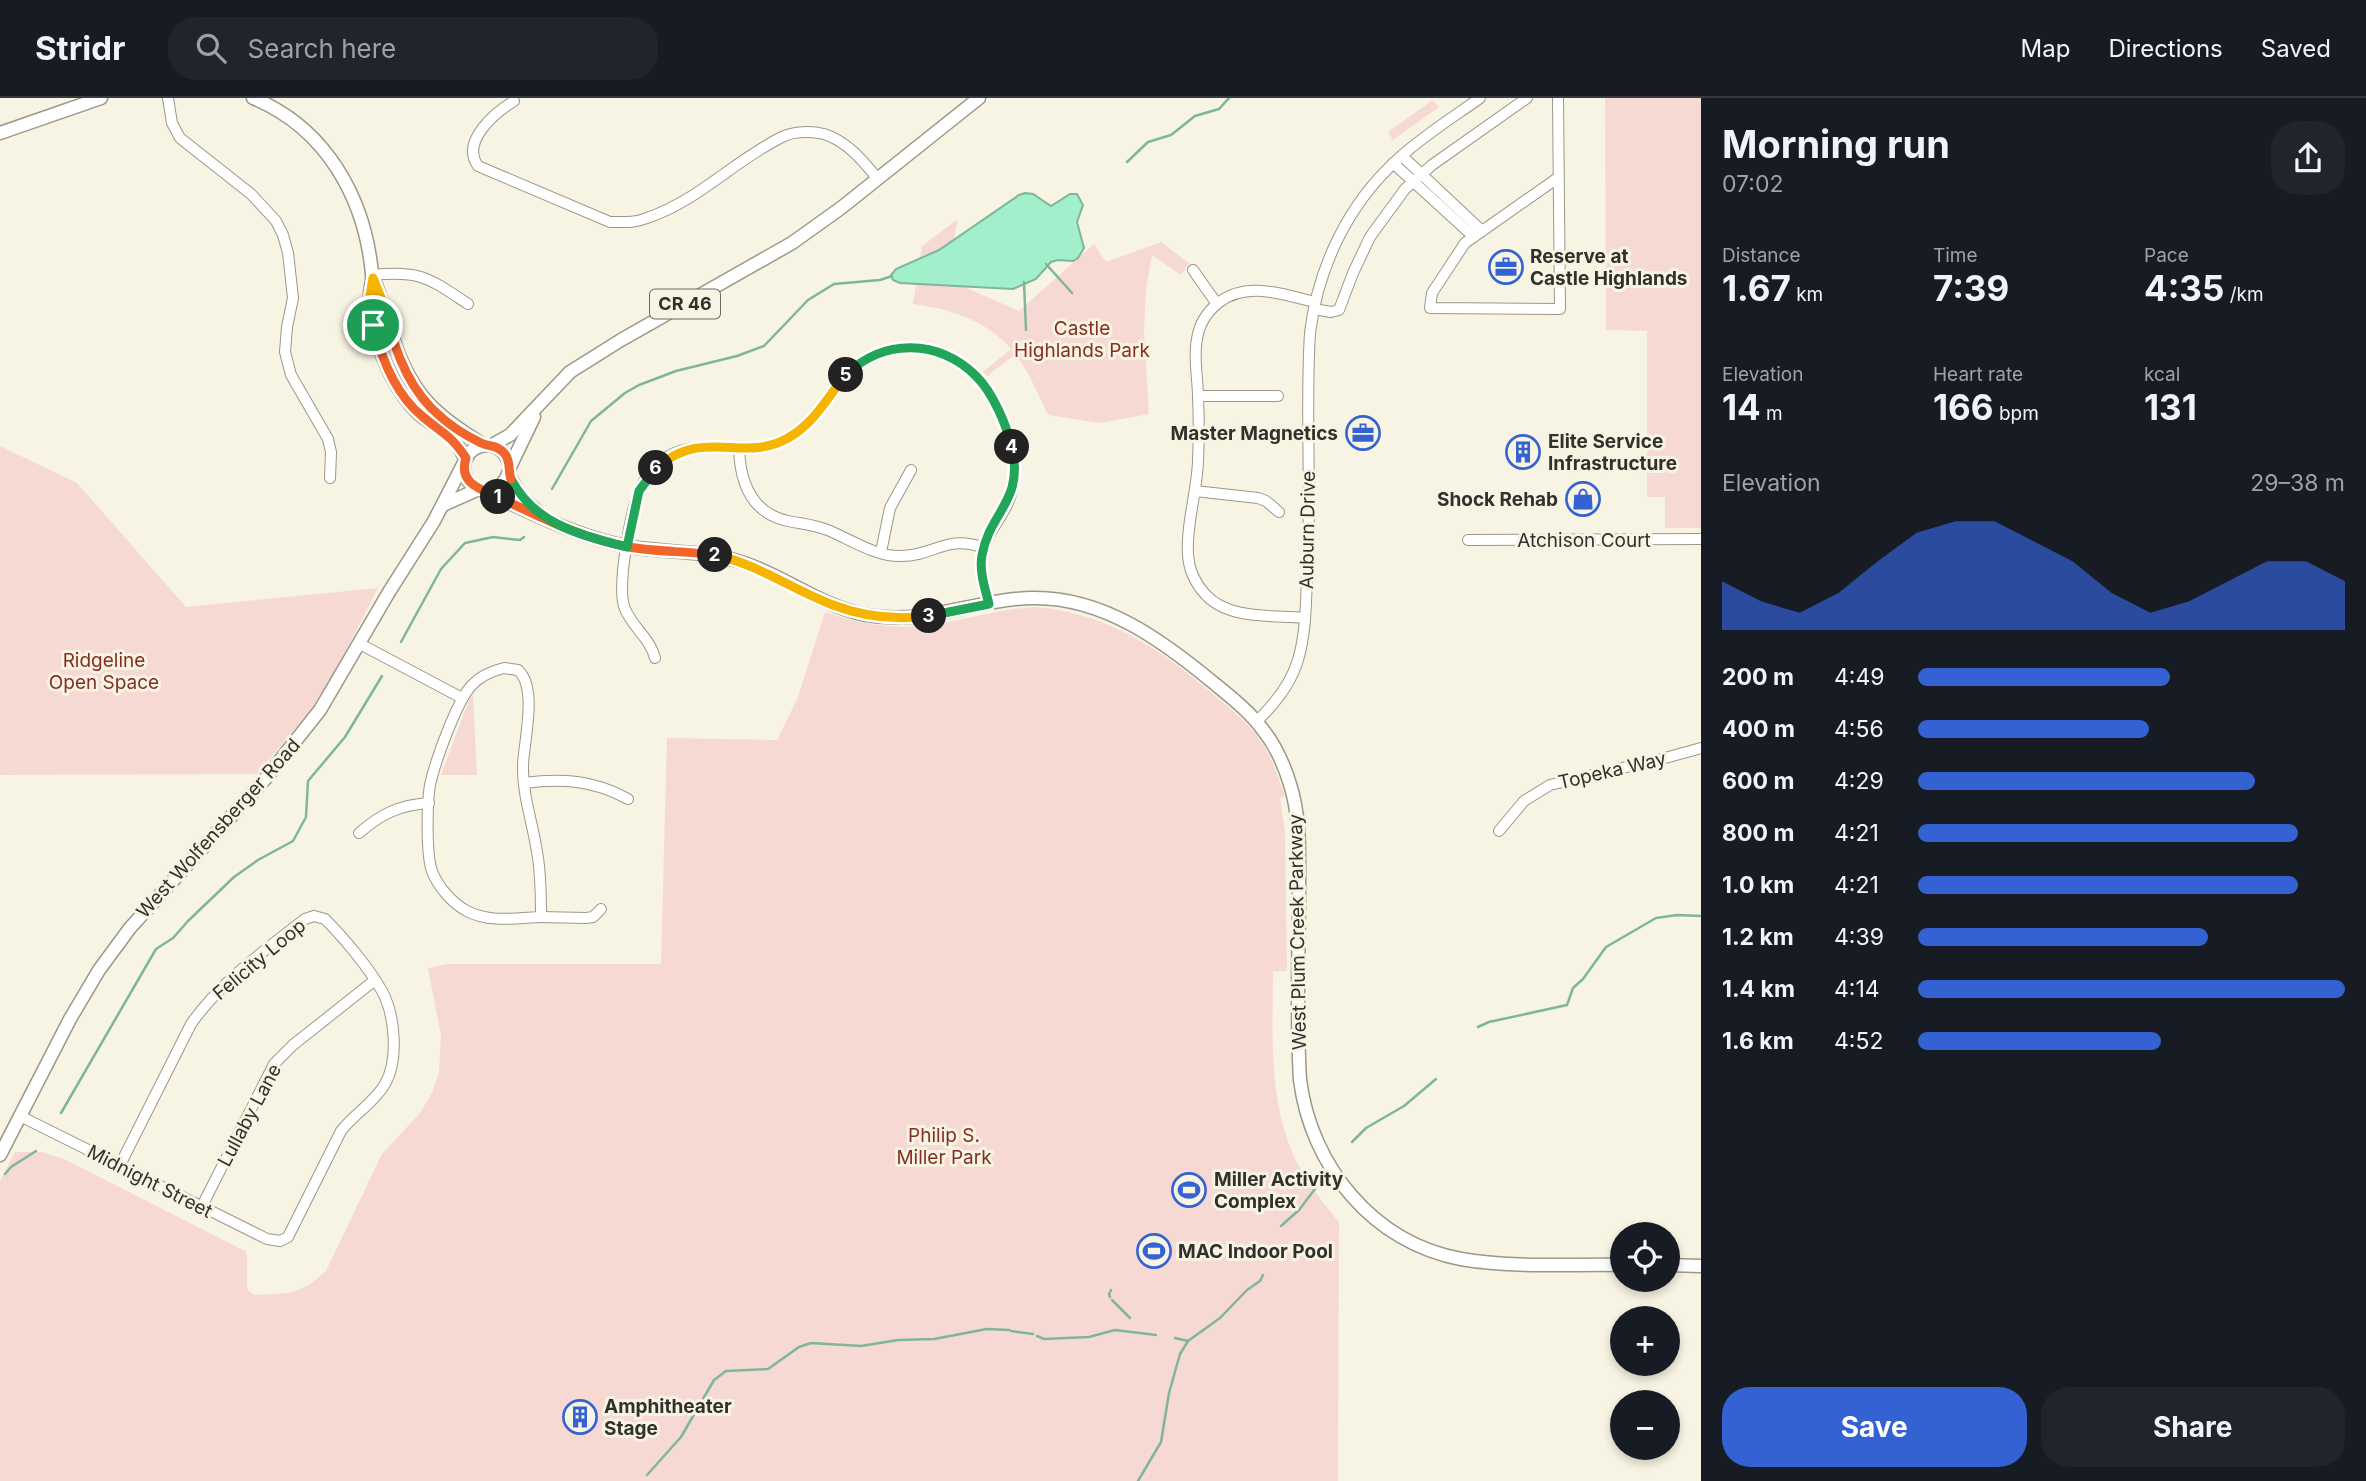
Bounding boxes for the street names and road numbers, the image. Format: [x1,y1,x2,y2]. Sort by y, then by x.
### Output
road number: CR 46 [650,289,720,318]
street label: Auburn Drive [1295,471,1320,589]
street label: Atchison Court [1517,529,1651,552]
street label: West Wolfensberger Road [132,734,305,923]
street label: Topeka Way [1556,747,1669,794]
street label: West Plum Creek Parkway [1284,813,1311,1050]
street label: Felicity Loop [208,914,310,1005]
street label: Lullaby Lane [213,1060,286,1170]
street label: Midnight Street [83,1140,216,1223]

